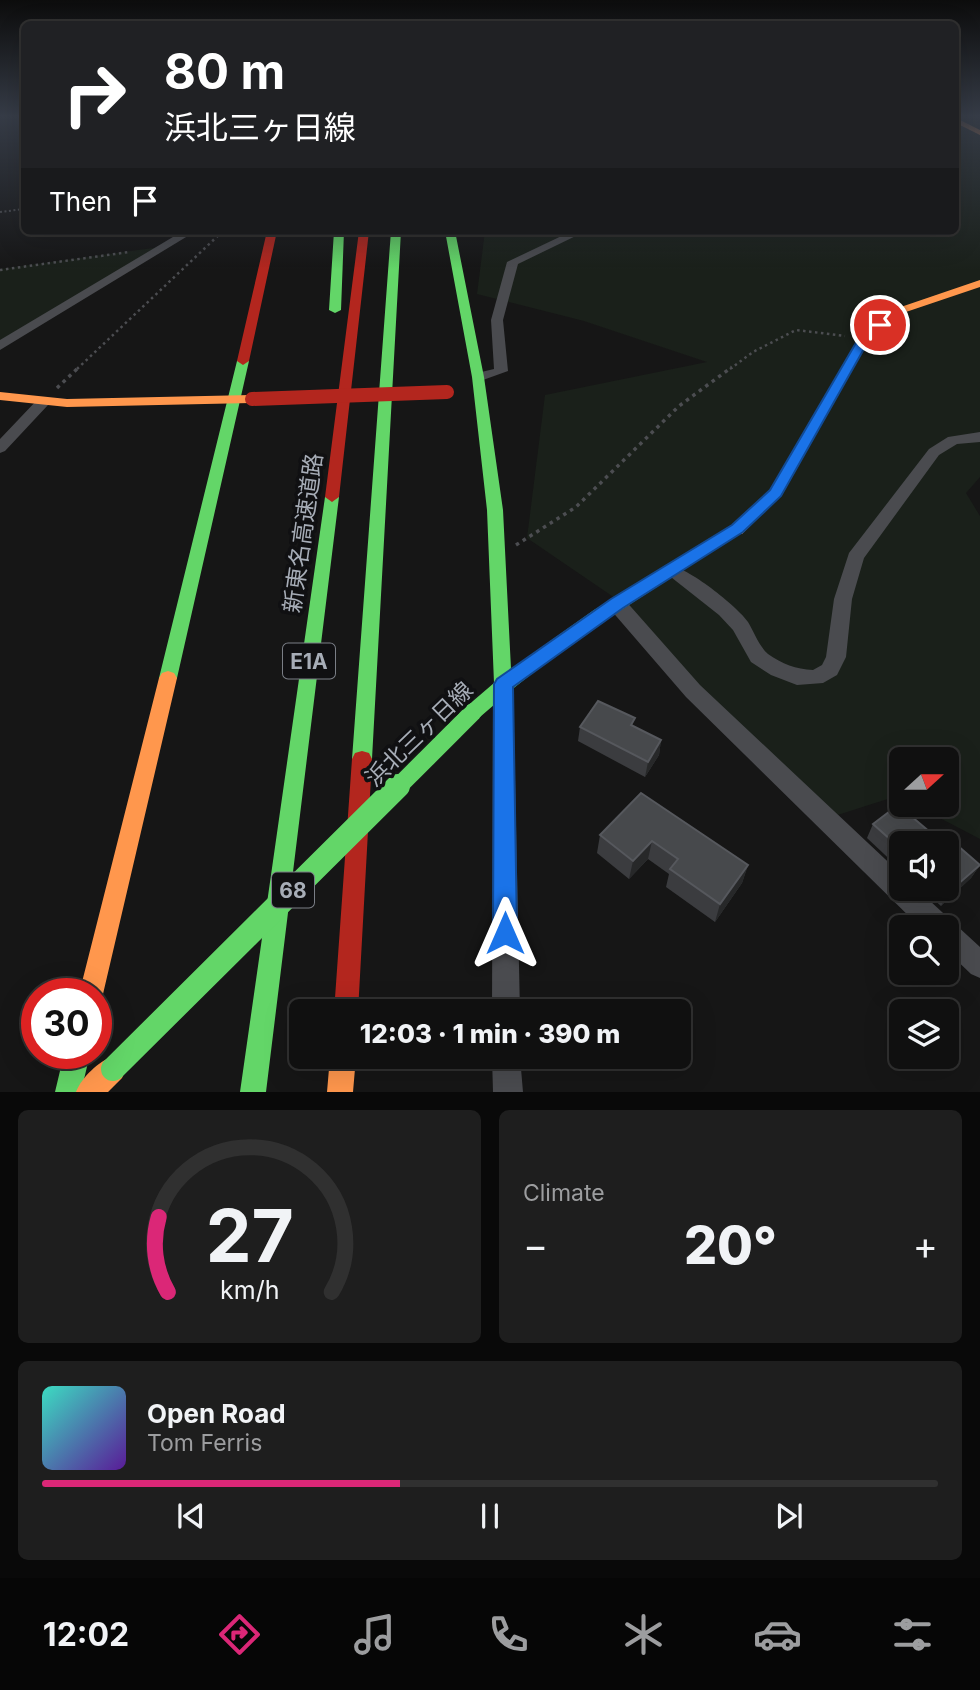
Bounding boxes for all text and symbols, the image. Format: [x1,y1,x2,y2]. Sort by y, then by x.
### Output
text: 80 m [164,42,285,101]
icon: right [49,49,140,140]
text: 浜北三ヶ日線 [164,108,356,147]
icon: arrive [126,182,164,220]
text: Then [49,186,112,217]
pin [850,295,910,355]
icon: arrive [861,306,899,344]
street label: 新東名高速道路 [278,451,328,615]
road number: E1A [283,644,335,678]
street label: 浜北三ヶ日線 [360,676,478,792]
north arrow [889,747,959,817]
map controls [889,747,959,1069]
button: sound [889,831,959,901]
road number: 68 [272,872,314,908]
position arrow [468,896,542,970]
button: search [889,915,959,985]
speed limit sign: 30 [21,978,112,1069]
button: layers [889,999,959,1069]
text: 12:03 · 1 min · 390 m [360,1018,620,1049]
text: Climate [523,1179,605,1207]
text: 27 [205,1192,294,1281]
text: 20° [684,1214,777,1277]
text: − [523,1222,548,1268]
text: + [913,1222,938,1268]
text: km/h [220,1275,279,1305]
text: Open Road [147,1398,286,1429]
text: Tom Ferris [147,1429,262,1457]
icon: previous [172,1497,210,1535]
icon: pause [471,1497,509,1535]
icon: next [770,1497,808,1535]
icon: directions [215,1610,264,1659]
icon: music [350,1610,399,1659]
icon: phone [484,1610,533,1659]
icon: climate [619,1610,668,1659]
icon: car [753,1610,802,1659]
icon: filters [888,1610,937,1659]
text: 12:02 [43,1615,129,1654]

